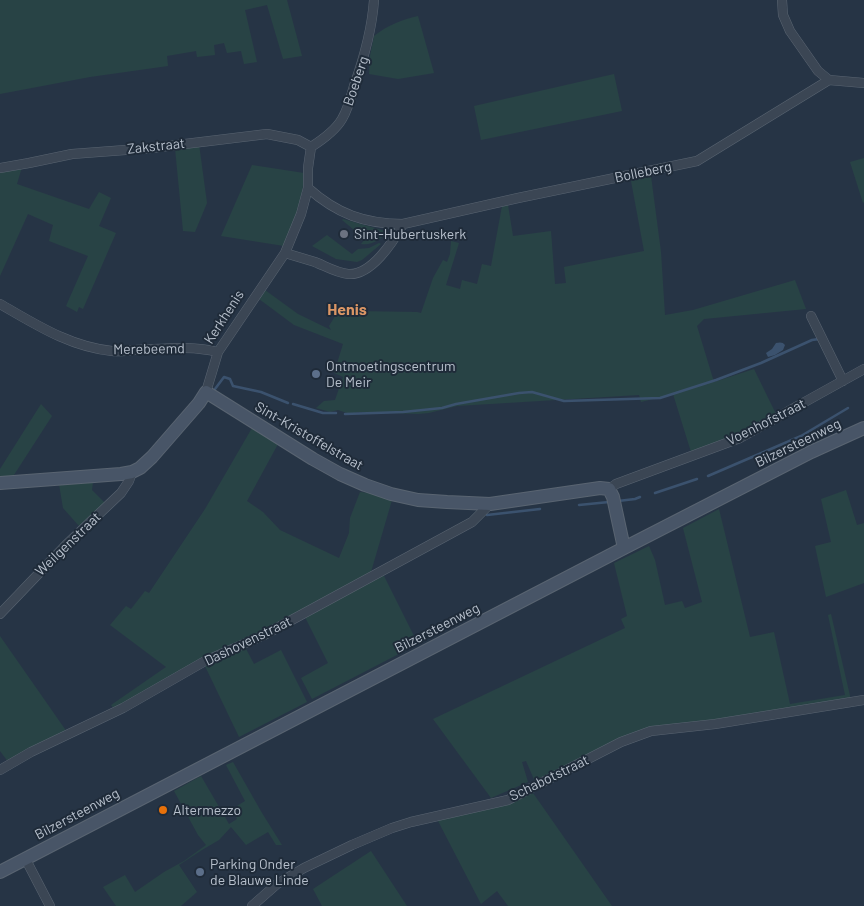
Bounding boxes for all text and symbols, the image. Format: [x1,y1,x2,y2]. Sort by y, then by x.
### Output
street label: Boeberg [340,54,372,108]
street label: Zakstraat [126,135,186,157]
street label: Bolleberg [613,158,673,186]
place label: Sint-Hubertuskerk [354,226,466,242]
marker: Sint-Hubertuskerk [338,228,350,240]
street label: Kerkhenis [200,287,248,347]
district label: Henis [327,300,367,320]
street label: Merebeemd [113,340,185,358]
place label: Ontmoetingscentrum De Meir [326,358,456,391]
marker: Ontmoetingscentrum De Meir [310,368,322,380]
street label: Voenhofstraat [724,395,808,449]
street label: Sint-Kristoffelstraat [252,398,366,474]
street label: Bilzersteenweg [752,415,844,471]
street label: Weilgenstraat [32,509,104,579]
street label: Bilzersteenweg [392,599,482,657]
street label: Dashovenstraat [202,613,294,669]
street label: Schabotstraat [506,751,592,805]
street label: Bilzersteenweg [32,785,122,843]
place label: Altermezzo [173,802,241,818]
marker: Altermezzo [157,804,169,816]
place label: Parking Onder de Blauwe Linde [210,856,309,889]
marker: Parking Onder de Blauwe Linde [194,866,206,878]

